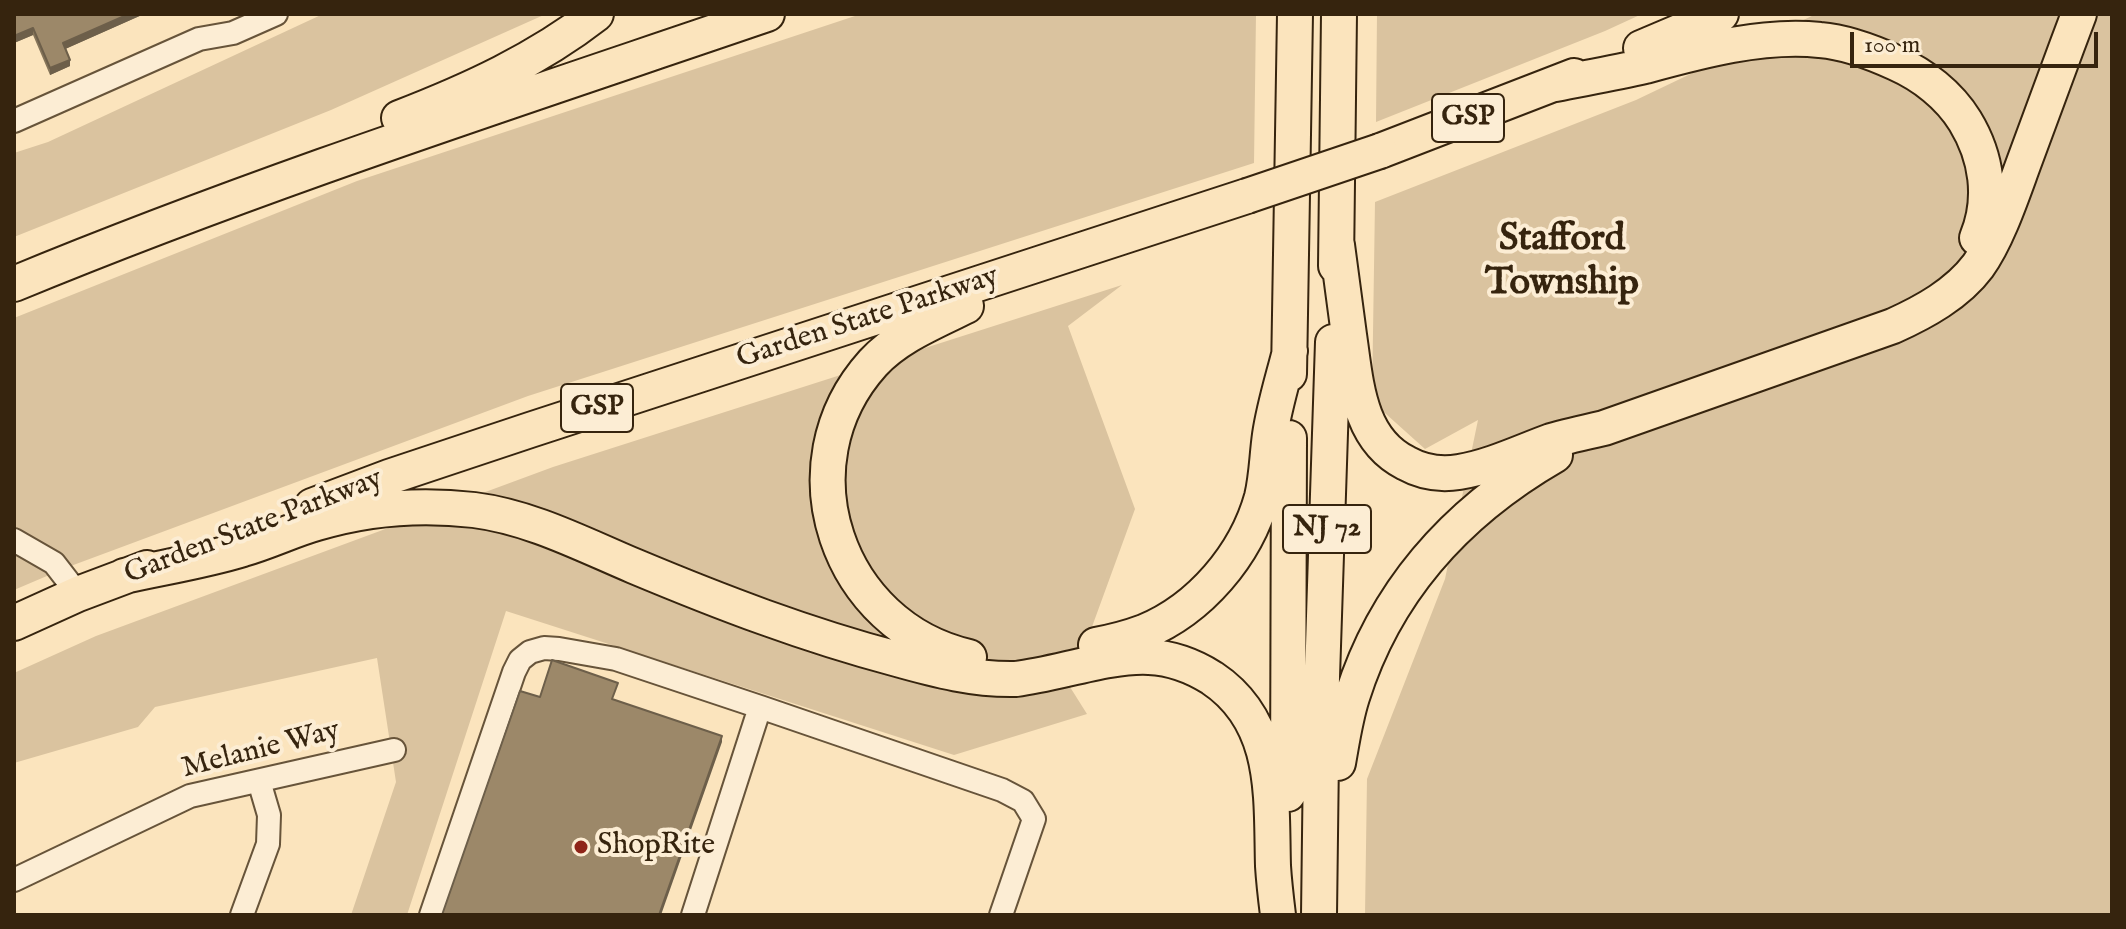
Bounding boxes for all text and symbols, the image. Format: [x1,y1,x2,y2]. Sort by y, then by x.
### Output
scale bar [1854,16,2102,66]
text: 100 m [1864,30,1920,61]
road number: GSP [1432,94,1504,142]
district label: Stafford Township [1485,218,1639,308]
street label: Garden State Parkway [732,260,1004,378]
road number: GSP [561,384,633,432]
street label: Garden State Parkway [120,462,388,594]
road number: NJ 72 [1283,505,1371,553]
street label: Melanie Way [178,714,344,788]
place label: ShopRite [597,829,715,865]
marker: ShopRite [572,838,590,856]

